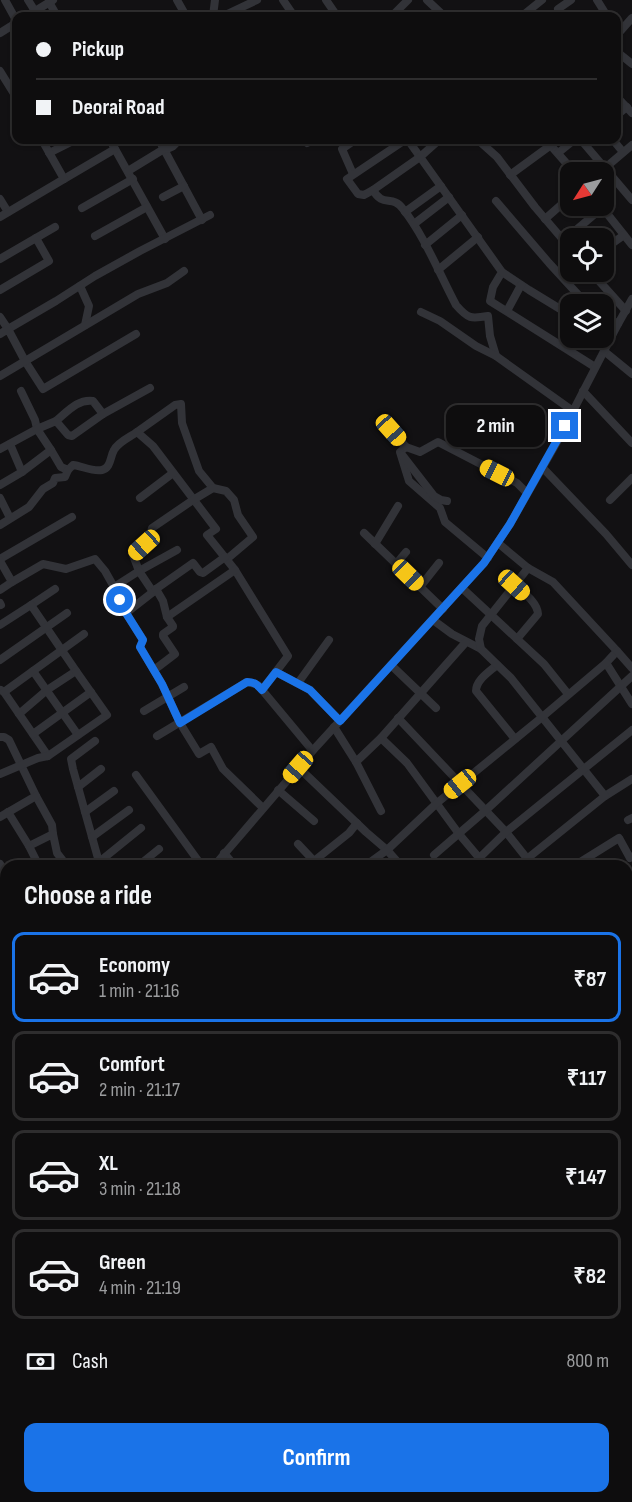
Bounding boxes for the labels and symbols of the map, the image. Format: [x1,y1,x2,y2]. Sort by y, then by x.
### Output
north arrow [560,162,614,216]
callout: 2 min [445,405,544,447]
car [372,411,410,449]
route end [551,412,578,439]
car [477,457,517,489]
car [125,526,163,564]
car [389,556,427,594]
car [495,566,533,604]
route start [106,586,133,613]
car [279,748,317,786]
car [440,766,480,802]

